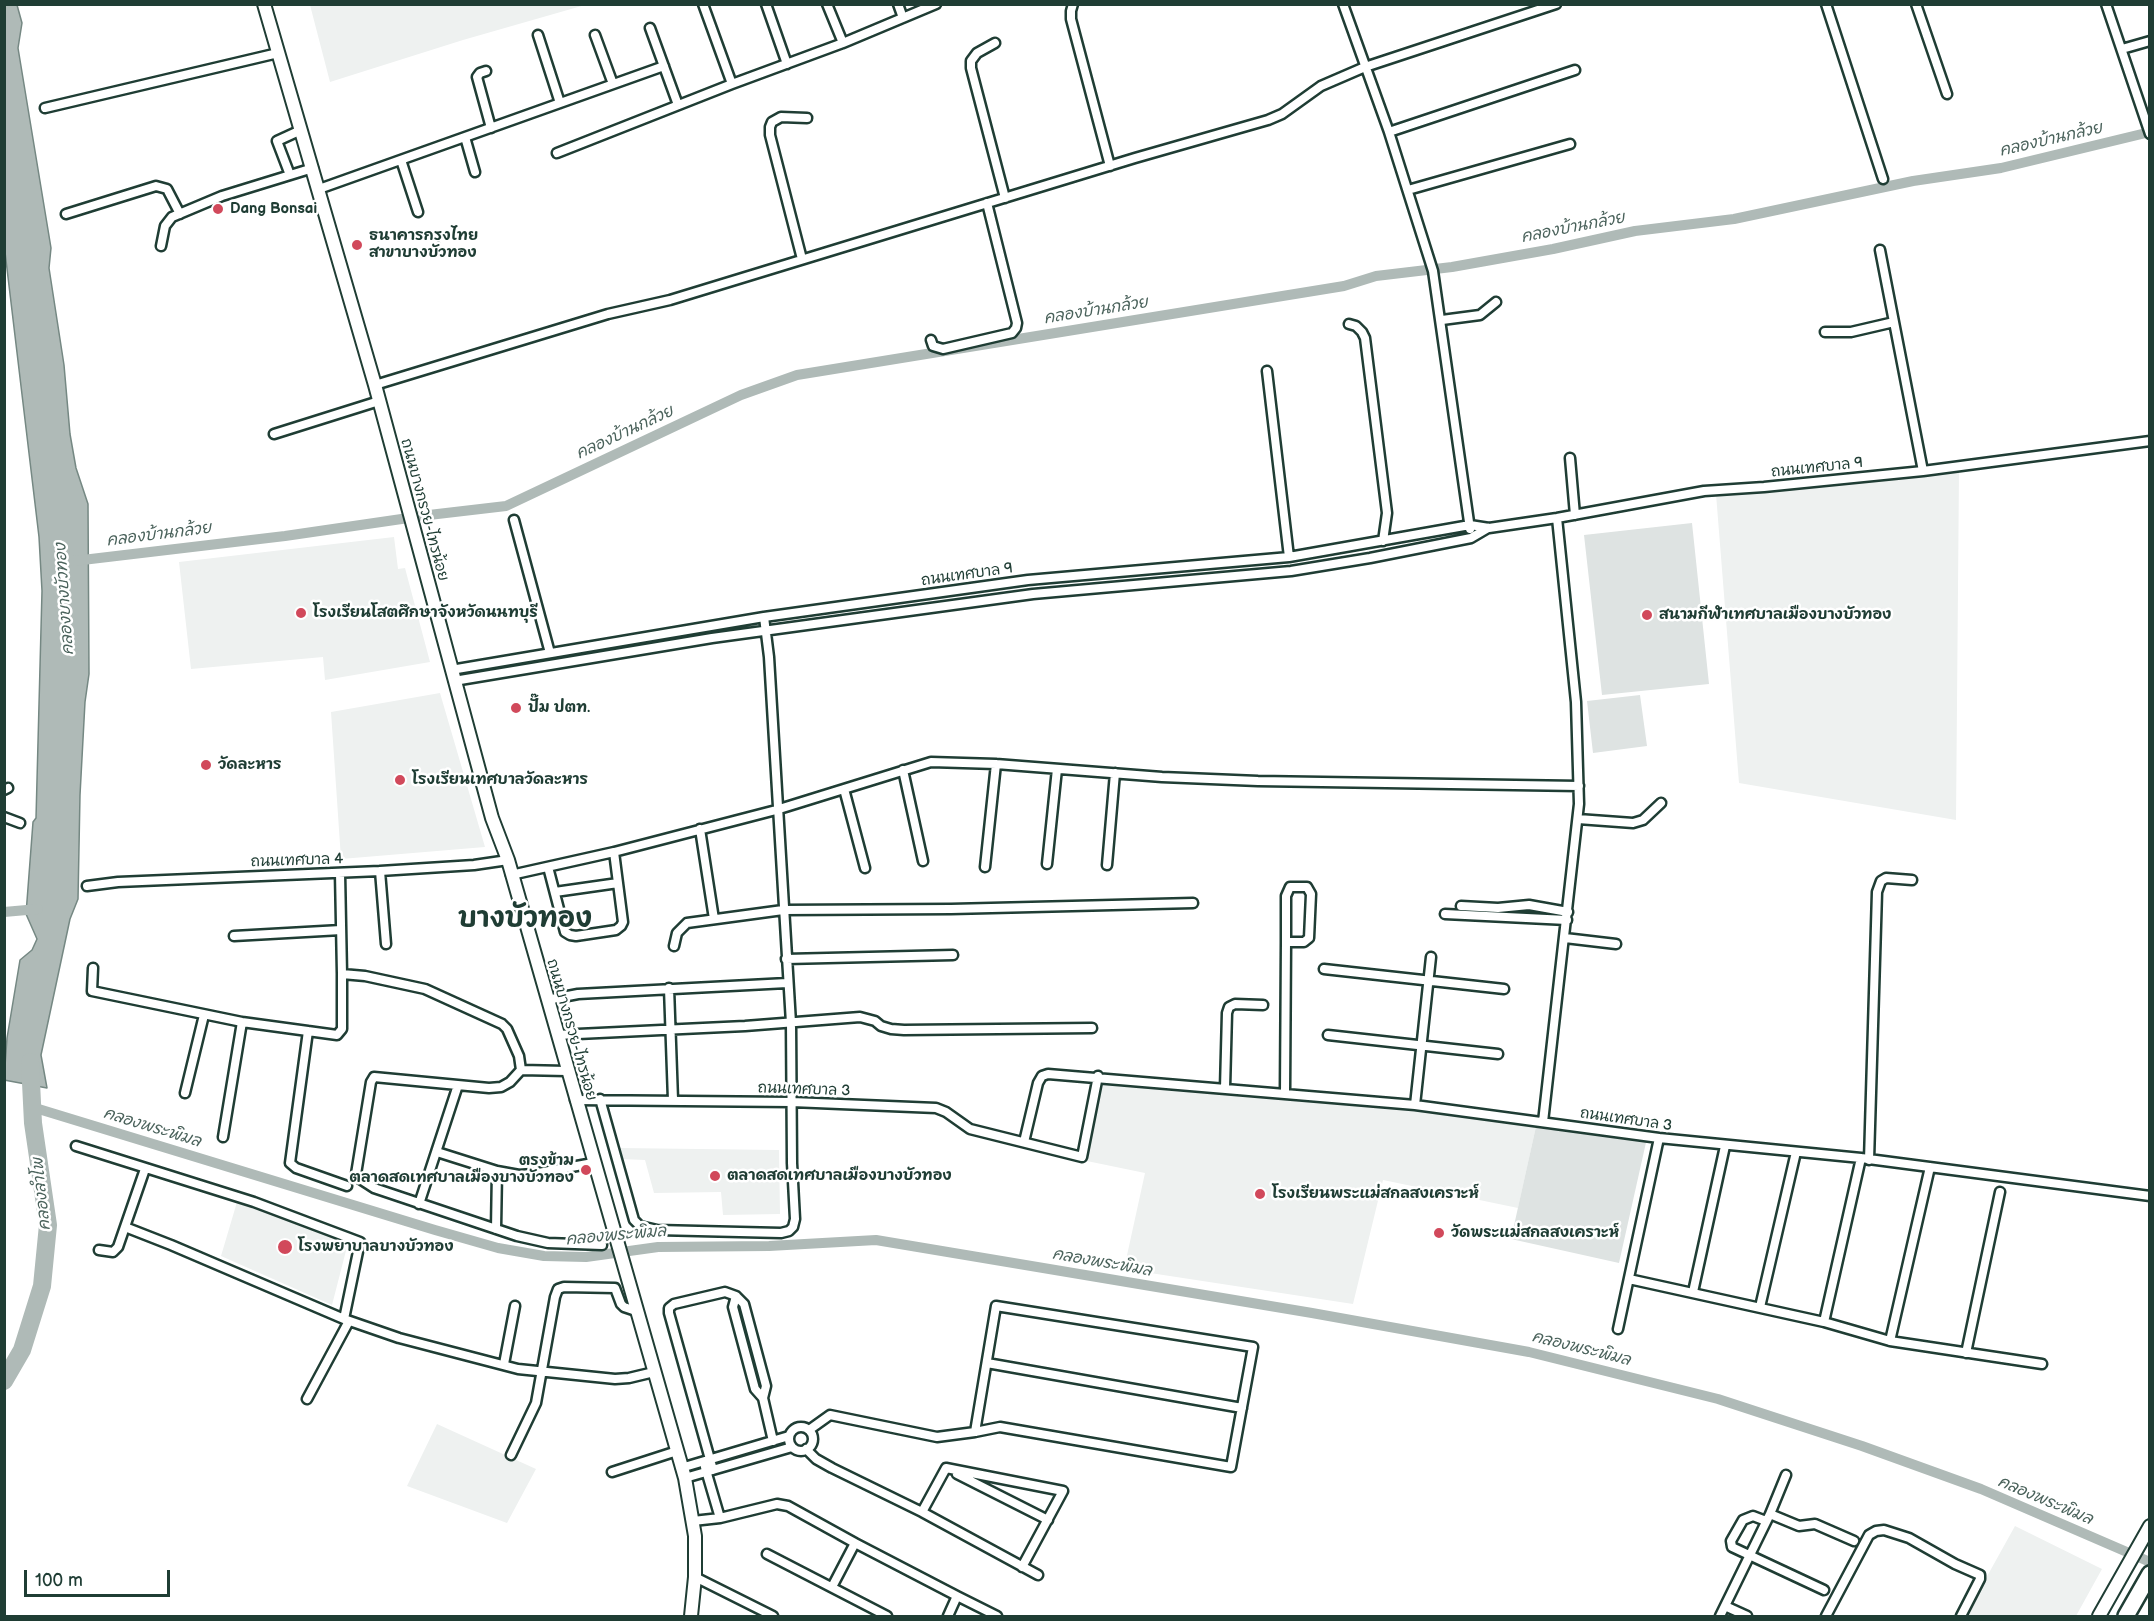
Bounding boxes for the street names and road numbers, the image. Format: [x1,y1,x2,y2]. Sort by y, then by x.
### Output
street label: ถนนบางกรวย-ไทรน้อย [396,437,452,583]
street label: ถนนเทศบาล 9 [1770,454,1864,482]
street label: ถนนเทศบาล 9 [920,560,1014,590]
street label: ถนนเทศบาล 4 [250,850,344,872]
street label: ถนนบางกรวย-ไทรน้อย [542,957,600,1103]
street label: ถนนเทศบาล 3 [757,1079,851,1101]
street label: ถนนเทศบาล 3 [1579,1105,1673,1135]

